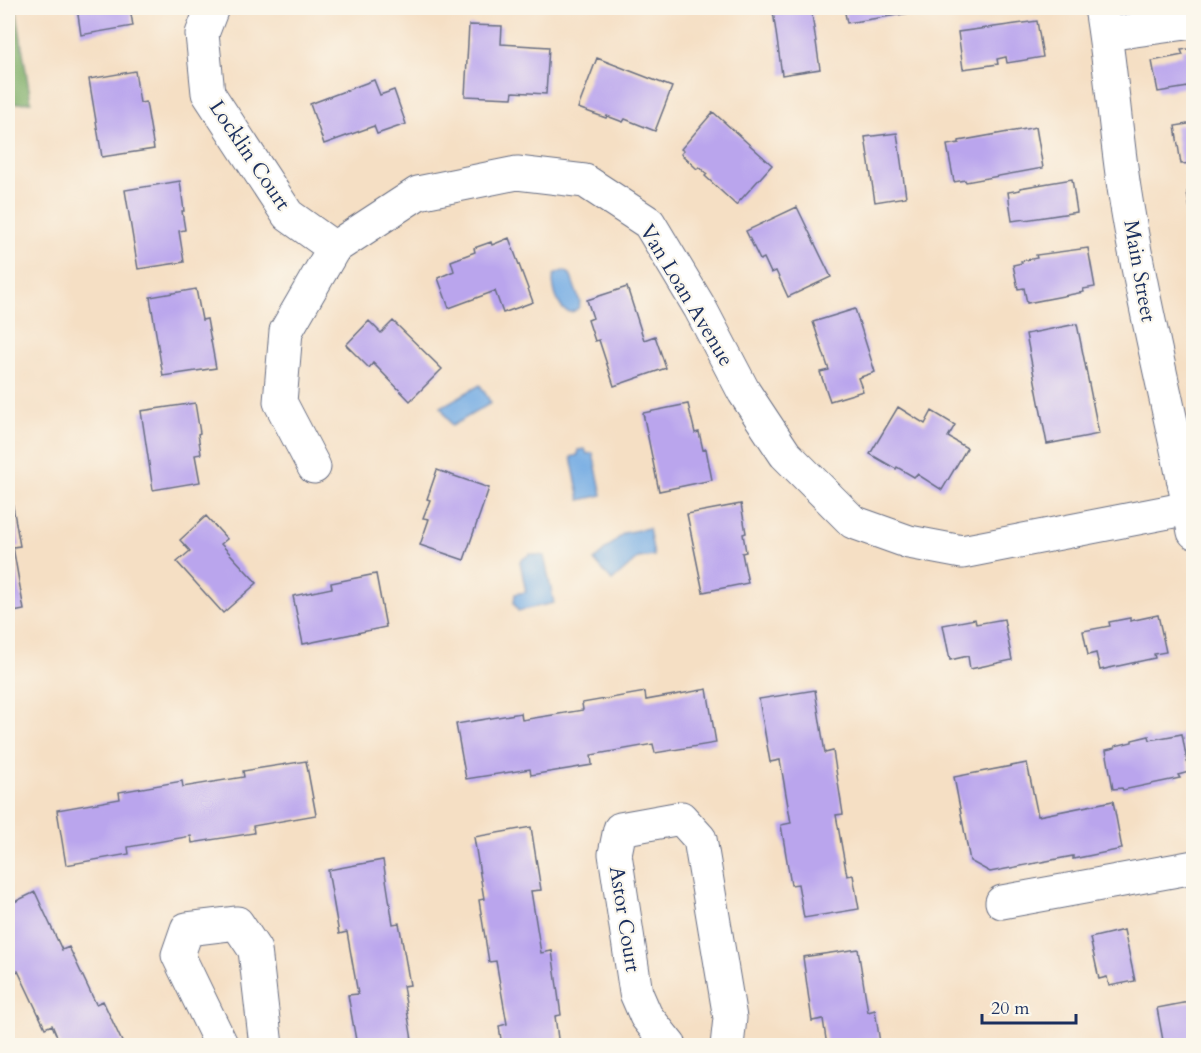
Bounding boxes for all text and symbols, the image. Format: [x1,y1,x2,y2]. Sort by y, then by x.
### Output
street label: Locklin Court [202,95,297,216]
street label: Main Street [1116,218,1163,325]
street label: Van Loan Avenue [633,219,740,372]
street label: Astor Court [602,864,647,974]
scale bar [982,987,1076,1025]
text: 20 m [991,996,1030,1021]

